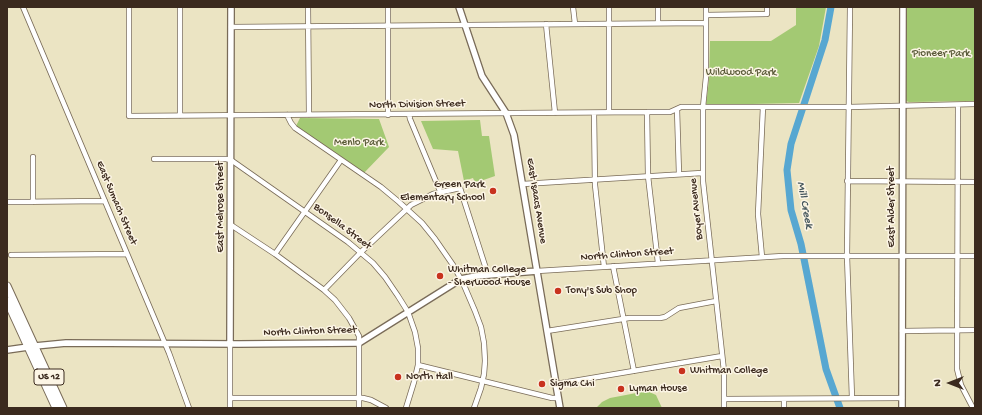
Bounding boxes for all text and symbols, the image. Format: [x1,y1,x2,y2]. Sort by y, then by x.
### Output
park label: Pioneer Park [912,47,970,61]
park label: Wildwood Park [706,66,776,80]
street label: North Division Street [369,98,465,112]
park label: Menlo Park [334,136,384,150]
street label: East Isaacs Avenue [523,157,549,245]
street label: East Sumach Street [92,159,140,247]
street label: East Melrose Street [214,161,228,253]
street label: East Alder Street [885,167,899,247]
street label: Boyer Avenue [687,177,707,241]
place label: Green Park Elementary School [400,178,485,204]
water label: Mill Creek [792,180,816,230]
marker: Green Park Elementary School [488,186,498,196]
street label: Bonsella Street [310,201,374,253]
street label: North Clinton Street [580,245,674,265]
place label: Whitman College - Sherwood House [448,263,531,289]
marker: Whitman College - Sherwood House [435,271,445,281]
place label: Tony's Sub Shop [566,284,637,298]
marker: Tony's Sub Shop [553,286,563,296]
street label: North Clinton Street [263,324,357,340]
north arrow [930,363,970,403]
place label: Whitman College [690,364,768,378]
marker: Whitman College [677,366,687,376]
road number: US 12 [34,369,64,385]
place label: North Hall [406,370,453,384]
marker: North Hall [393,372,403,382]
place label: Sigma Chi [550,377,595,391]
marker: Sigma Chi [537,379,547,389]
text: N [932,379,944,387]
place label: Lyman House [629,382,687,396]
marker: Lyman House [616,384,626,394]

